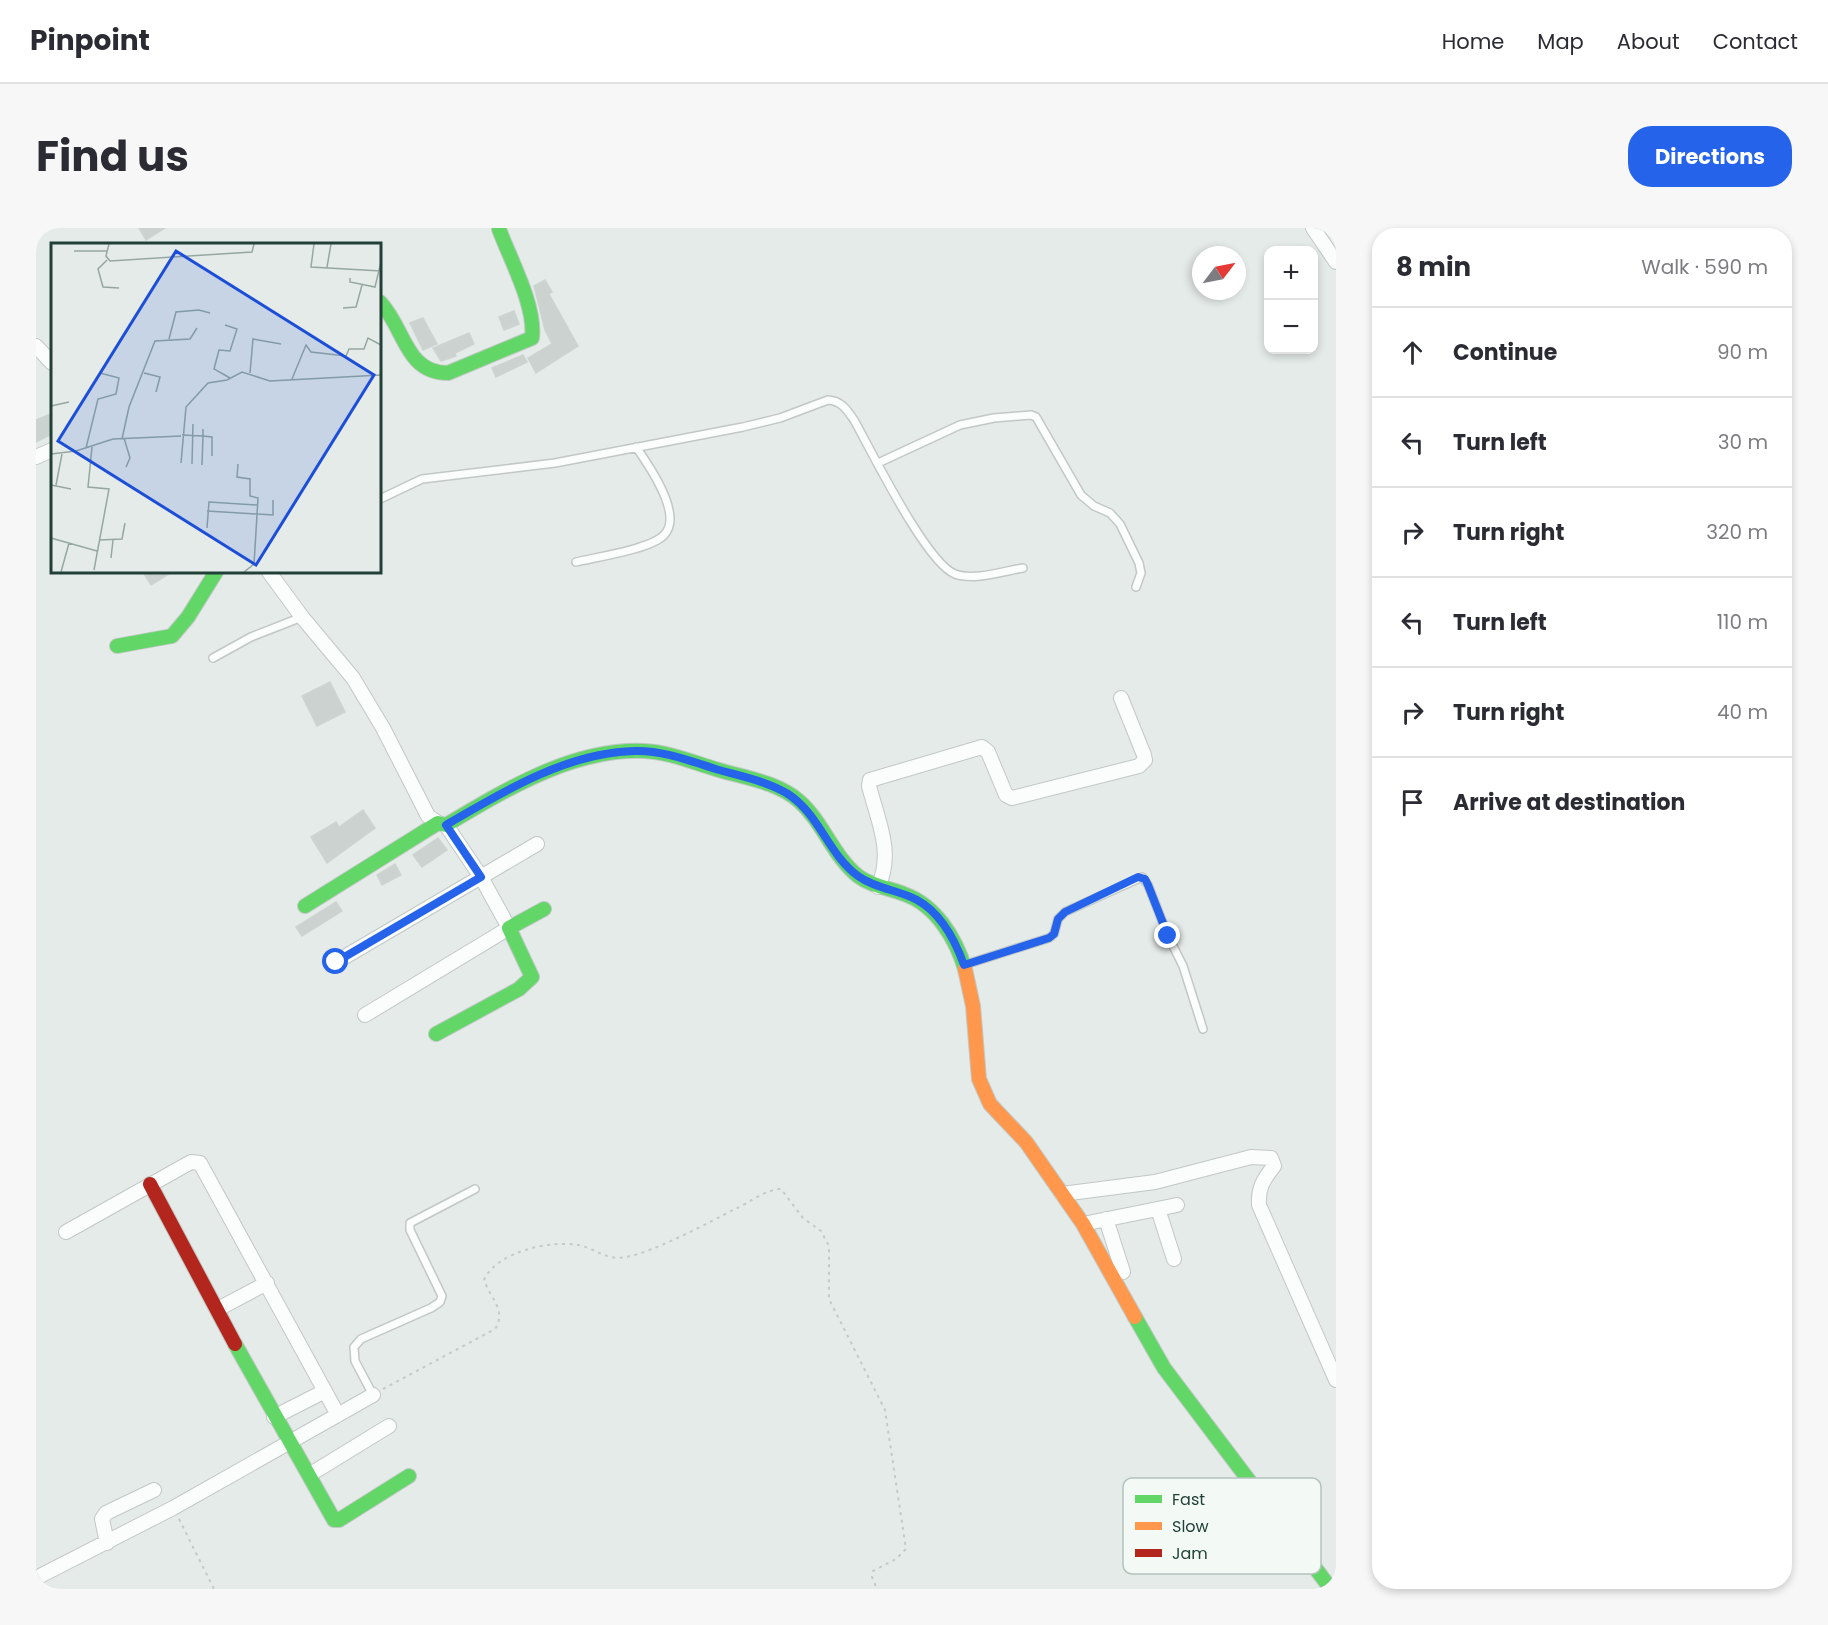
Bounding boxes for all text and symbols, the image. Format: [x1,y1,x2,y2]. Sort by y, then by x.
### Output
text: Pinpoint [30,21,150,60]
text: Home [1442,27,1504,56]
text: Map [1537,27,1584,56]
text: About [1617,27,1680,56]
text: Contact [1713,27,1798,56]
button: Directions [1628,126,1792,187]
text: Find us [36,127,189,186]
inset map [51,243,381,573]
north arrow [1192,246,1246,300]
map controls [1264,246,1318,354]
button: + [1264,246,1318,300]
text: 8 min [1396,249,1471,285]
text: Walk · 590 m [1641,253,1768,281]
button: − [1264,300,1318,354]
icon: ahead [1396,336,1429,369]
text: Continue [1453,337,1557,368]
text: 90 m [1717,338,1768,366]
icon: left [1396,426,1429,459]
text: Turn left [1453,427,1547,458]
text: 30 m [1718,428,1768,456]
icon: right [1396,516,1429,549]
text: Turn right [1453,517,1564,548]
text: 320 m [1706,518,1768,546]
icon: left [1396,606,1429,639]
text: Turn left [1453,607,1547,638]
text: 110 m [1717,608,1768,636]
icon: right [1396,696,1429,729]
text: Turn right [1453,697,1564,728]
text: 40 m [1717,698,1768,726]
icon: arrive [1396,786,1429,819]
text: Arrive at destination [1453,787,1685,818]
route end [1154,922,1180,948]
route start [322,948,348,974]
legend [1123,1478,1321,1574]
text: Fast [1172,1488,1205,1511]
text: Slow [1172,1515,1209,1538]
text: Jam [1172,1542,1208,1565]

